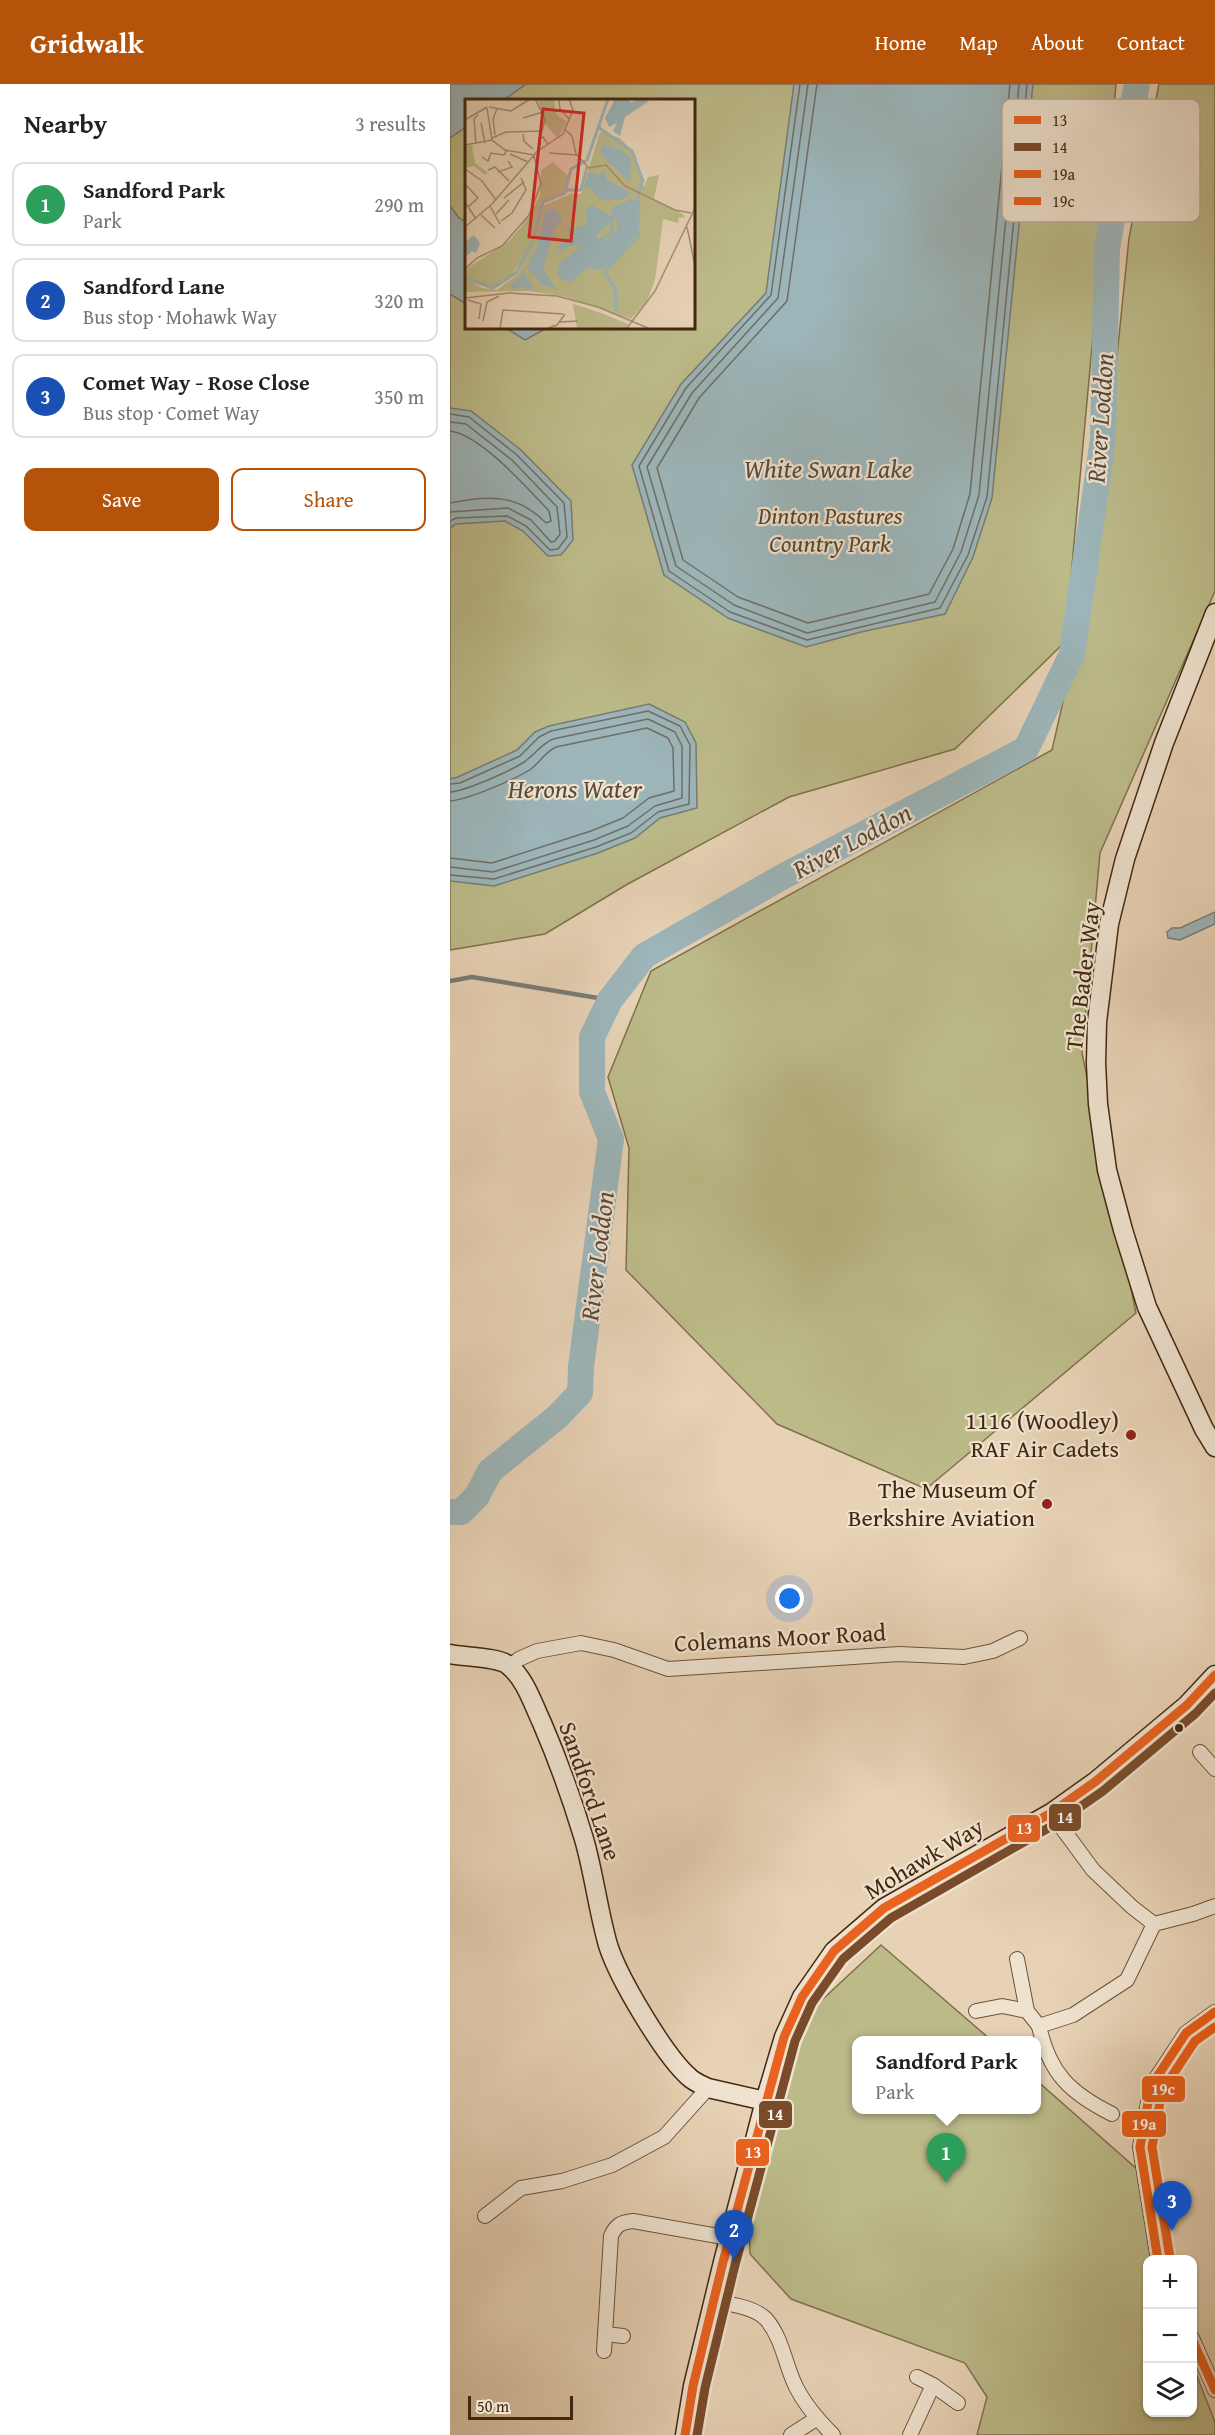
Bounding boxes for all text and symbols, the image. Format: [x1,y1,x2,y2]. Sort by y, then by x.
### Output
text: Gridwalk [30,22,143,63]
text: Home [875,27,926,58]
text: Map [959,27,998,58]
text: About [1031,27,1084,58]
text: Contact [1117,27,1185,58]
inset map [465,99,694,328]
legend [1002,99,1200,222]
text: Nearby [24,104,107,143]
text: 13 [1052,108,1067,132]
text: 3 results [355,109,426,138]
text: 14 [1052,135,1068,159]
text: 19a [1052,162,1075,186]
text: Sandford Park [83,174,225,206]
text: 19c [1052,189,1075,213]
text: 1 [40,190,51,219]
text: 290 m [374,190,424,219]
text: Park [83,206,122,235]
text: Sandford Lane [83,270,225,302]
text: 2 [40,286,51,315]
text: 320 m [374,286,424,315]
text: Bus stop · Mohawk Way [83,302,277,331]
water label: River Loddon [1075,352,1123,485]
text: Comet Way - Rose Close [83,366,310,398]
text: 3 [40,382,51,411]
text: 350 m [374,382,424,411]
text: Bus stop · Comet Way [83,398,260,427]
water label: White Swan Lake [744,449,912,488]
button: Save [24,468,219,531]
button: Share [231,468,426,531]
park label: Dinton Pastures Country Park [757,498,903,561]
water label: Herons Water [507,769,644,808]
water label: River Loddon [784,793,918,889]
street label: The Bader Way [1056,899,1109,1053]
water label: River Loddon [569,1189,624,1324]
place label: 1116 (Woodley) RAF Air Cadets [965,1403,1119,1466]
marker: 1116 (Woodley) RAF Air Cadets [1124,1428,1138,1442]
place label: The Museum Of Berkshire Aviation [848,1472,1037,1535]
marker: The Museum Of Berkshire Aviation [1040,1497,1054,1511]
your location [775,1584,804,1613]
street label: Colemans Moor Road [673,1614,887,1661]
street label: Sandford Lane [550,1717,631,1865]
unlabelled marker [1173,1722,1185,1734]
line badge: 14 [1048,1803,1082,1832]
text: 14 [1057,1805,1073,1829]
street label: Mohawk Way [857,1809,990,1908]
line badge: 13 [1007,1814,1041,1843]
text: 13 [1016,1816,1032,1840]
popup [852,2036,1041,2114]
text: Sandford Park [876,2045,1017,2077]
line badge: 19c [1141,2075,1186,2103]
text: Park [876,2077,914,2106]
text: 19c [1151,2077,1176,2101]
line badge: 14 [758,2100,793,2129]
text: 14 [767,2102,783,2126]
line badge: 19a [1121,2110,1167,2138]
text: 19a [1132,2112,1157,2136]
pin: 1 [926,2134,966,2183]
line badge: 13 [735,2138,770,2167]
text: 13 [745,2140,761,2164]
pin: 3 [1152,2182,1192,2231]
pin: 2 [714,2210,754,2260]
map controls [1143,2255,1197,2417]
button: + [1143,2255,1197,2309]
button: − [1143,2309,1197,2363]
button: layers [1143,2363,1197,2417]
scale bar [468,2393,573,2420]
text: 50 m [477,2394,509,2418]

